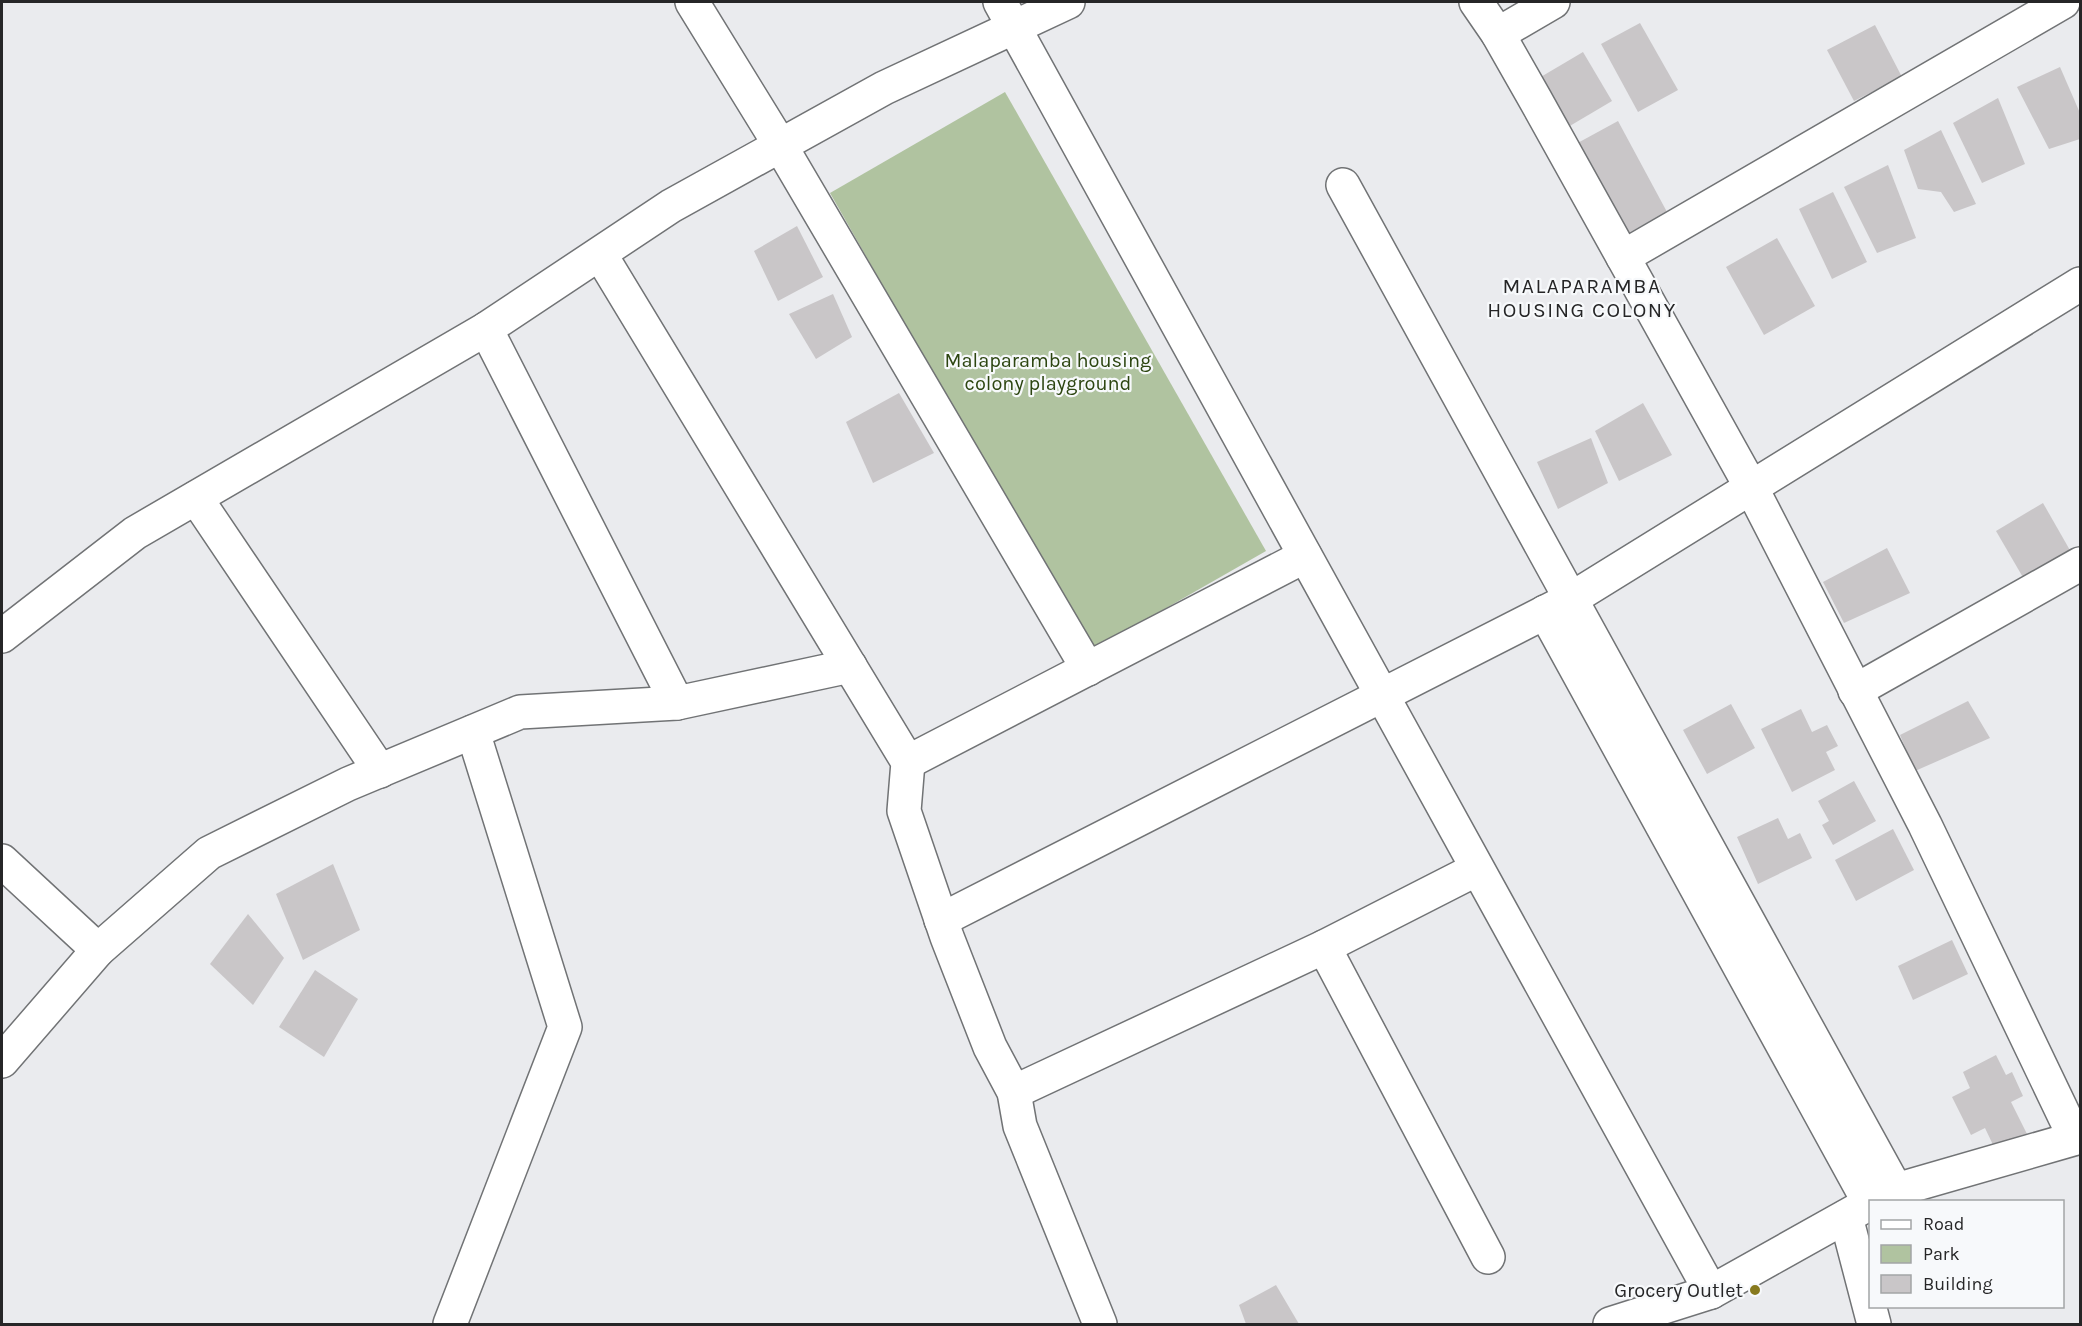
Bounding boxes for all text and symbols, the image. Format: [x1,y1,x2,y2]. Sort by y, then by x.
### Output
district label: MALAPARAMBA HOUSING COLONY [1487,274,1677,322]
park label: Malaparamba housing colony playground [945,349,1151,395]
legend [1869,1200,2064,1308]
text: Road [1923,1213,1964,1235]
text: Park [1923,1243,1960,1265]
text: Building [1923,1273,1993,1295]
place label: Grocery Outlet [1614,1279,1743,1302]
marker: Grocery Outlet [1748,1283,1762,1297]

